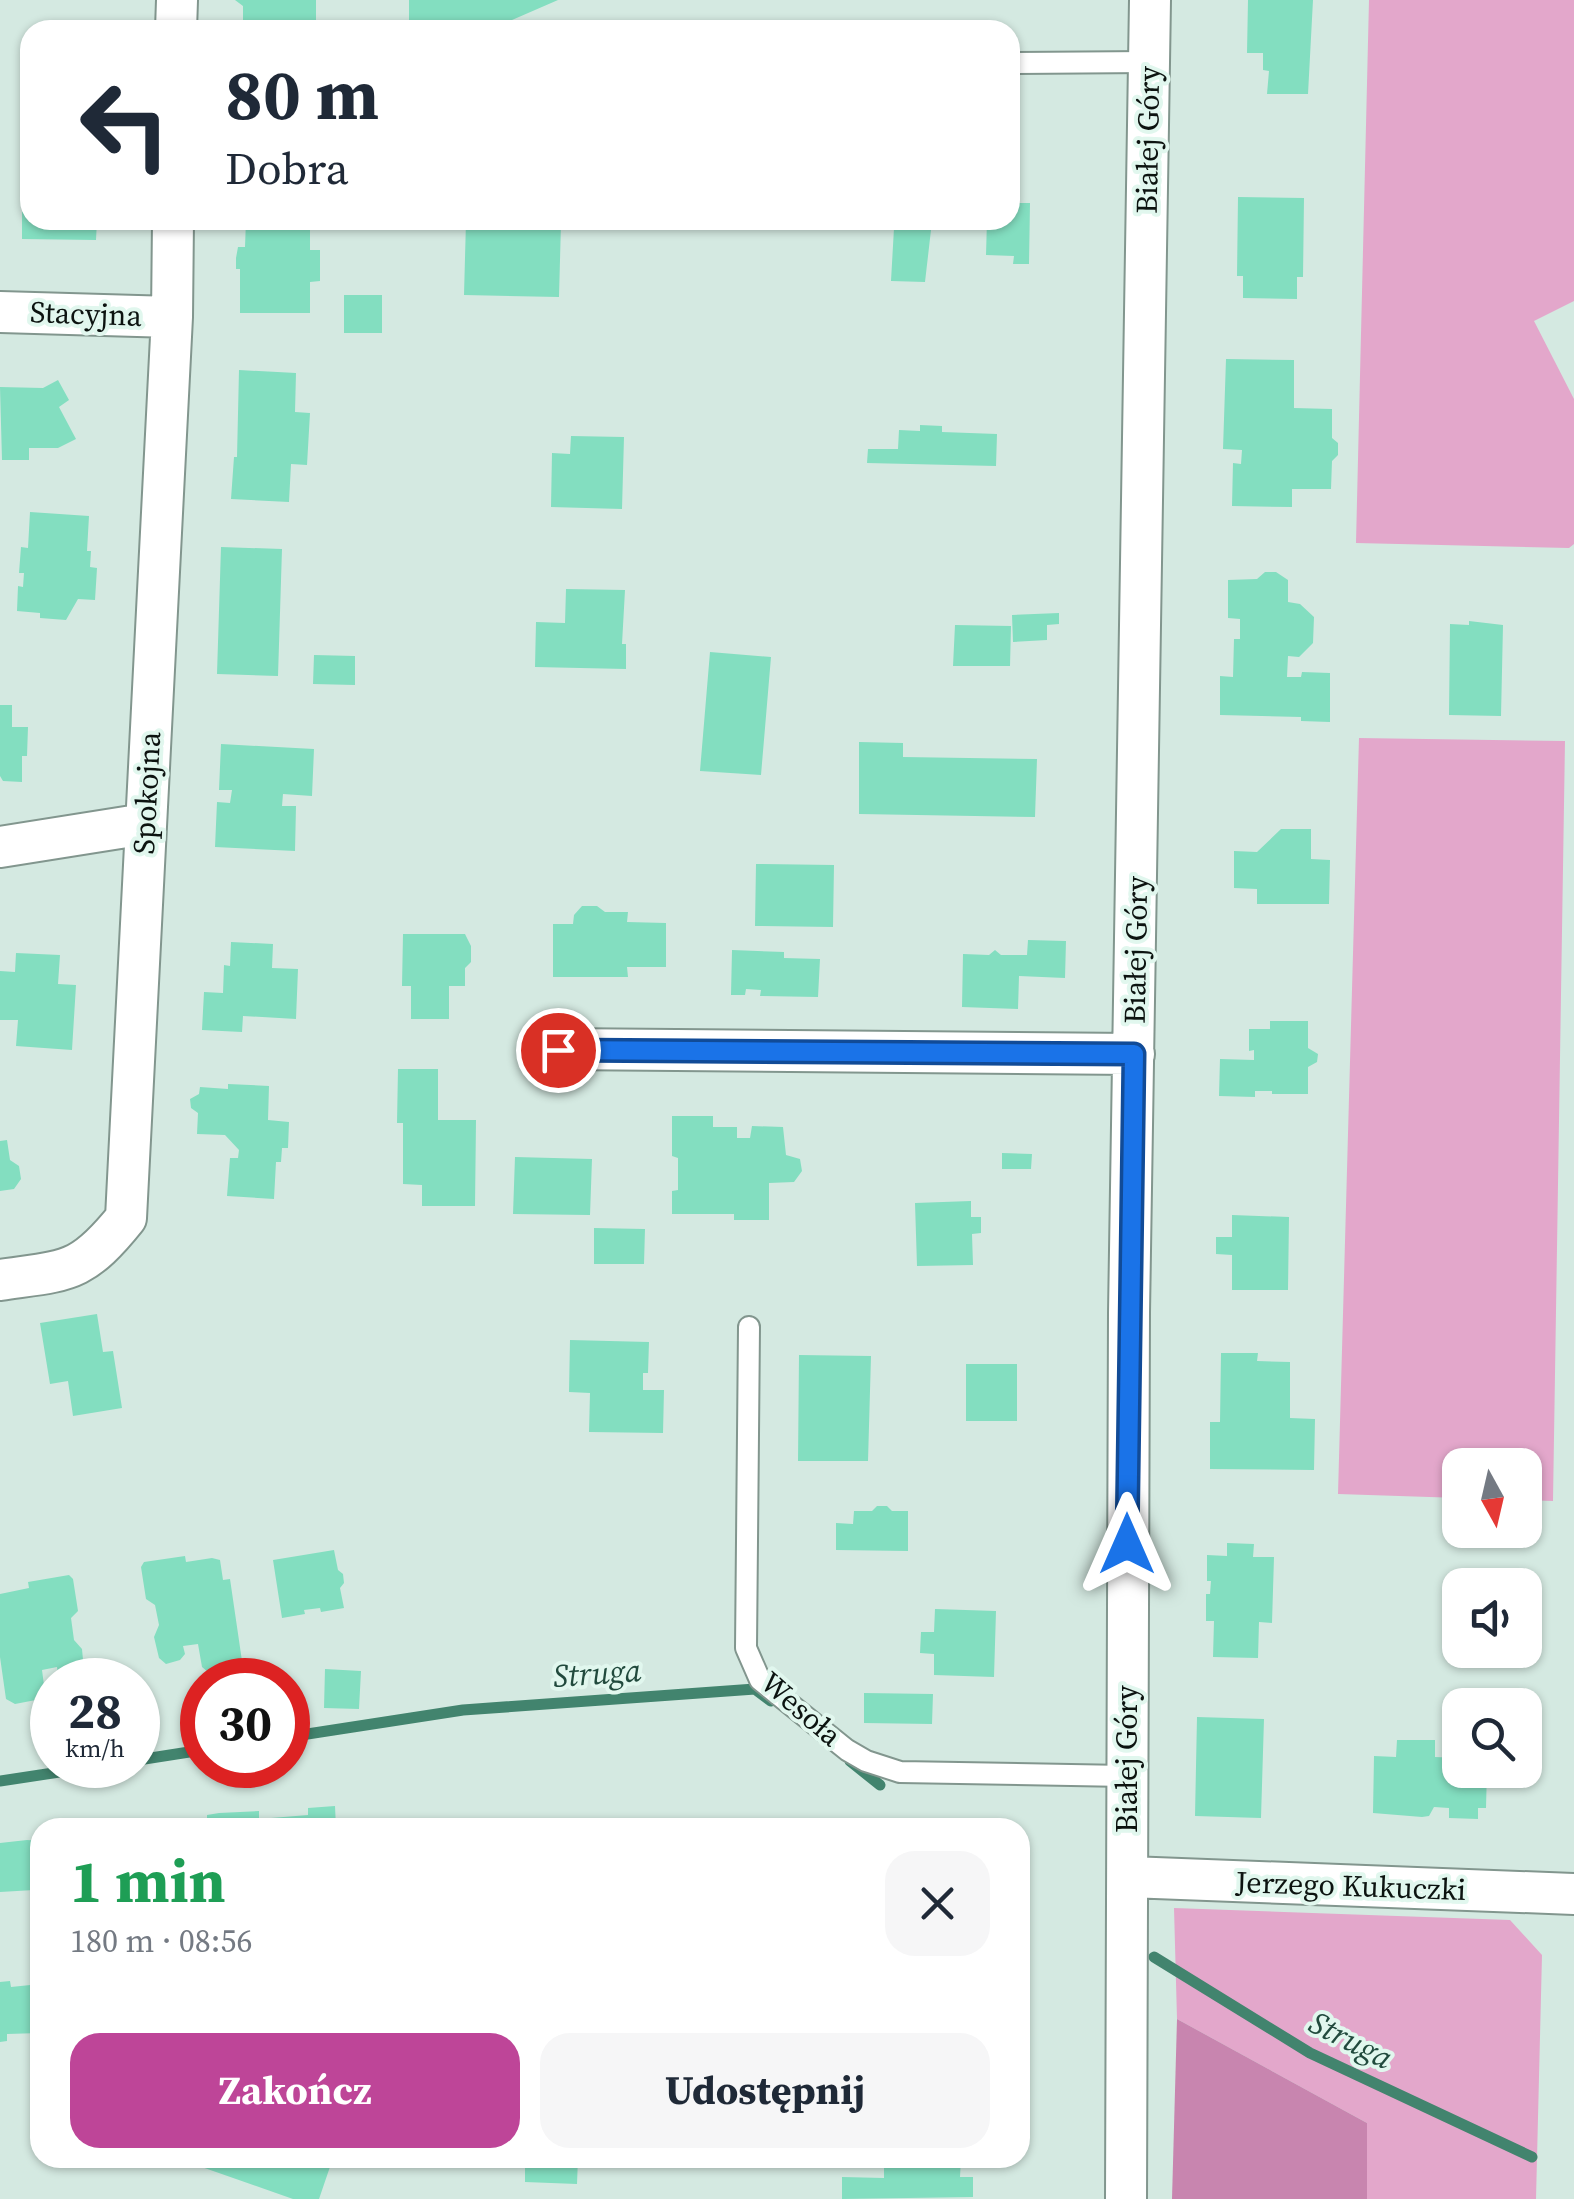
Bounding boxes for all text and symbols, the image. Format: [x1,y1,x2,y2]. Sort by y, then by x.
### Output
text: 80 m [225,46,379,142]
icon: left [60,60,190,190]
street label: Białej Góry [1126,65,1169,214]
text: Dobra [225,137,349,199]
street label: Stacyjna [29,291,143,336]
street label: Spokojna [123,730,170,855]
street label: Białej Góry [1114,875,1157,1024]
pin [516,1008,601,1093]
icon: arrive [531,1023,586,1078]
north arrow [1442,1448,1542,1548]
map controls [1442,1448,1542,1788]
position arrow [1075,1492,1179,1596]
button: sound [1442,1568,1542,1668]
water label: Struga [551,1648,643,1698]
speed limit sign: 30 [180,1658,310,1788]
street label: Wesoła [752,1662,851,1756]
text: 28 [68,1676,122,1745]
street label: Białej Góry [1106,1684,1147,1833]
button: search [1442,1688,1542,1788]
text: km/h [65,1731,125,1765]
text: 1 min [70,1840,226,1922]
button: close [885,1851,990,1956]
street label: Jerzego Kukuczki [1234,1861,1467,1910]
text: 180 m · 08:56 [70,1919,252,1963]
water label: Struga [1302,2000,1401,2080]
button: Zakończ [70,2033,520,2148]
button: Udostępnij [540,2033,990,2148]

